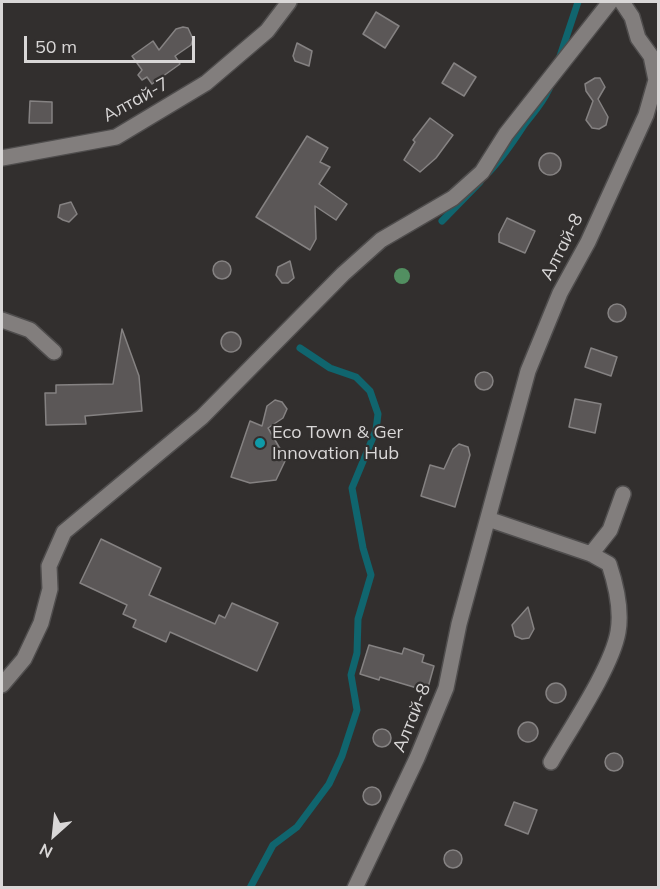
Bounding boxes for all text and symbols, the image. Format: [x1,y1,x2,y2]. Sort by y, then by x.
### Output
scale bar [27,24,198,62]
text: 50 m [35,35,77,58]
street label: Алтай-7 [99,73,173,127]
street label: Алтай-8 [536,210,588,284]
place label: Eco Town & Ger Innovation Hub [272,422,403,464]
marker: Eco Town & Ger Innovation Hub [253,436,267,450]
street label: Алтай-8 [388,680,436,756]
north arrow [24,805,84,865]
text: N [36,839,56,863]

